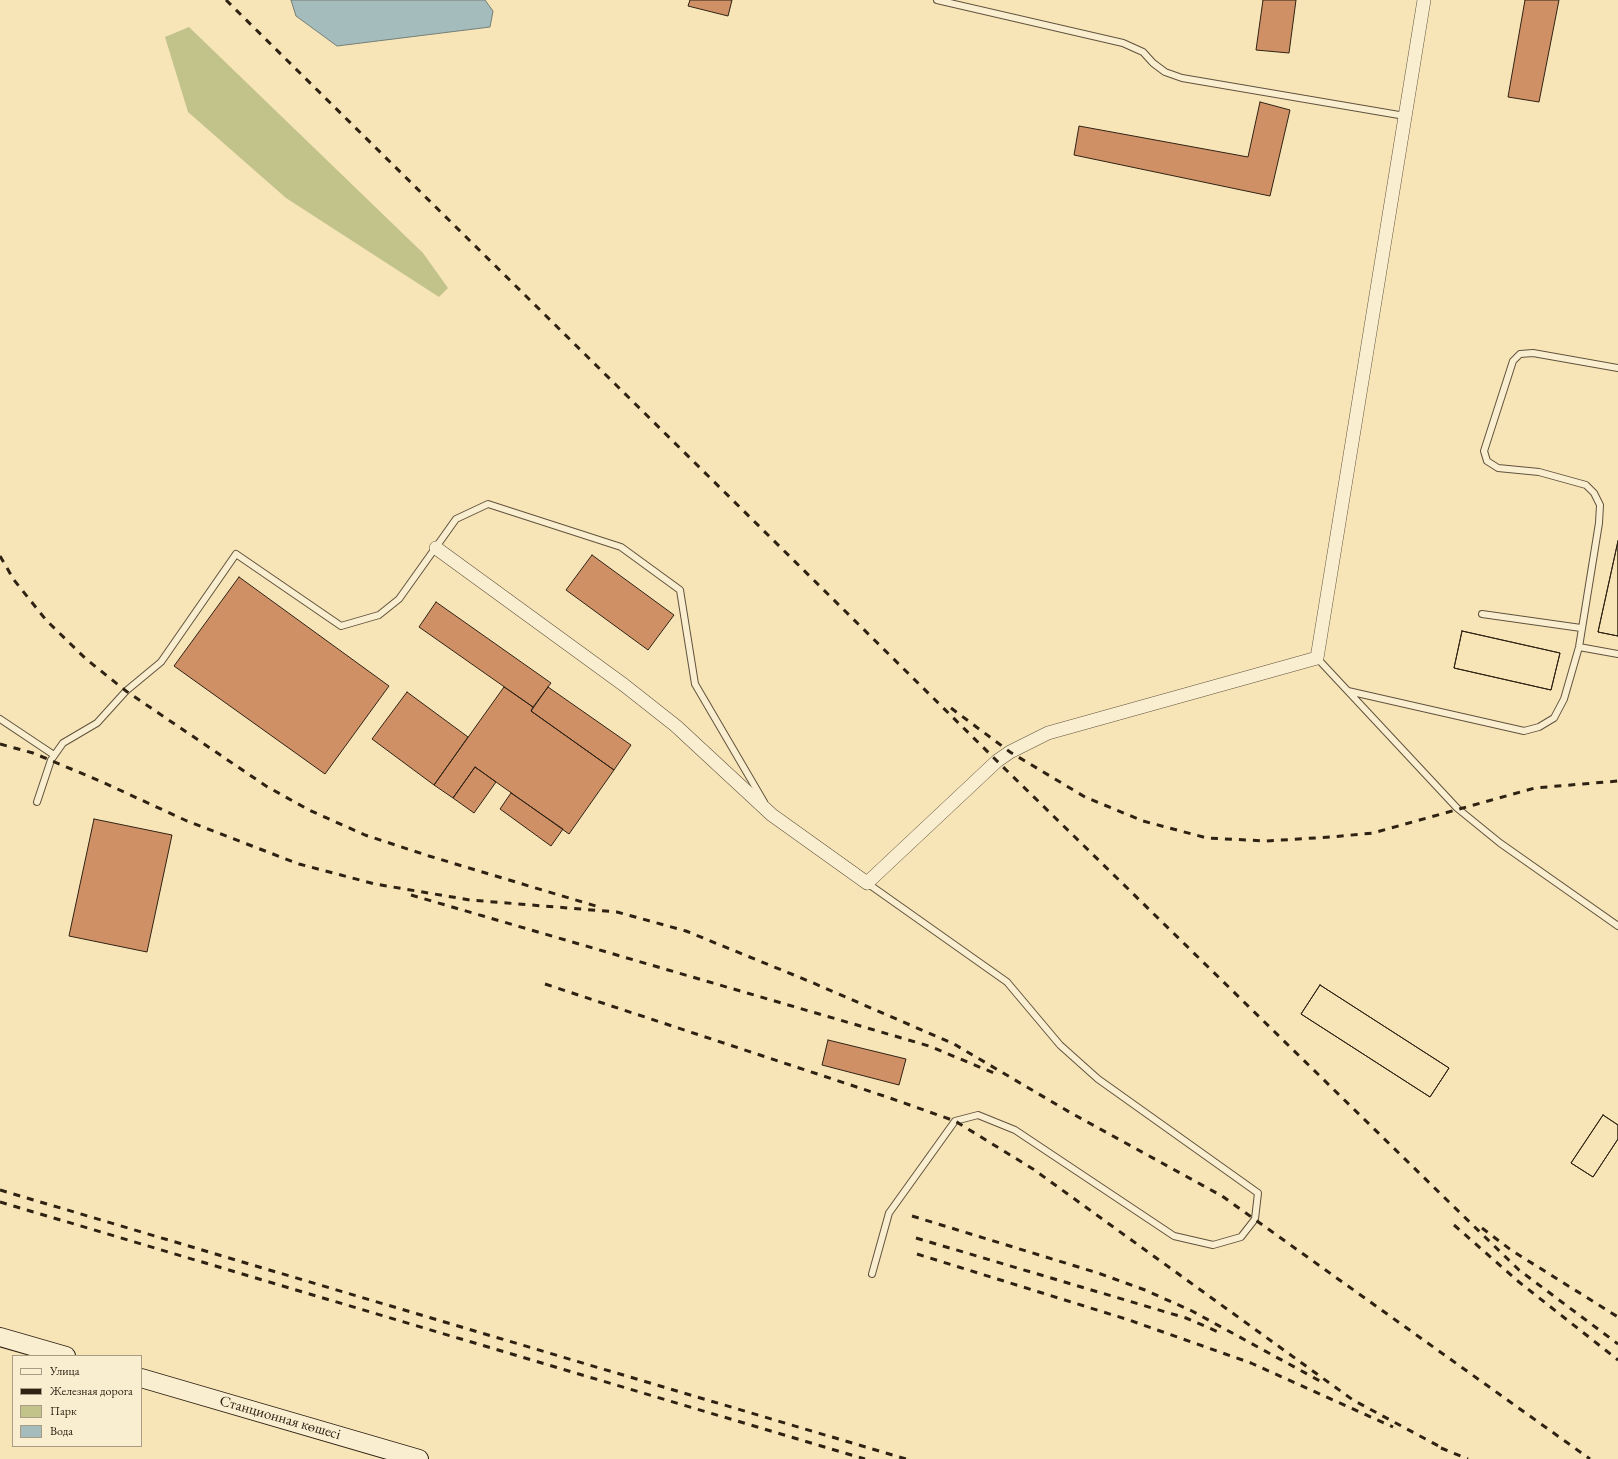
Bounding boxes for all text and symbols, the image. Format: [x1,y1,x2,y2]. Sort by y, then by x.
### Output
legend [12,1355,142,1447]
text: Улица [50,1363,80,1379]
text: Железная дорога [50,1383,133,1399]
street label: Станционная көшесі [217,1392,343,1444]
text: Парк [50,1403,77,1419]
text: Вода [50,1423,73,1439]

